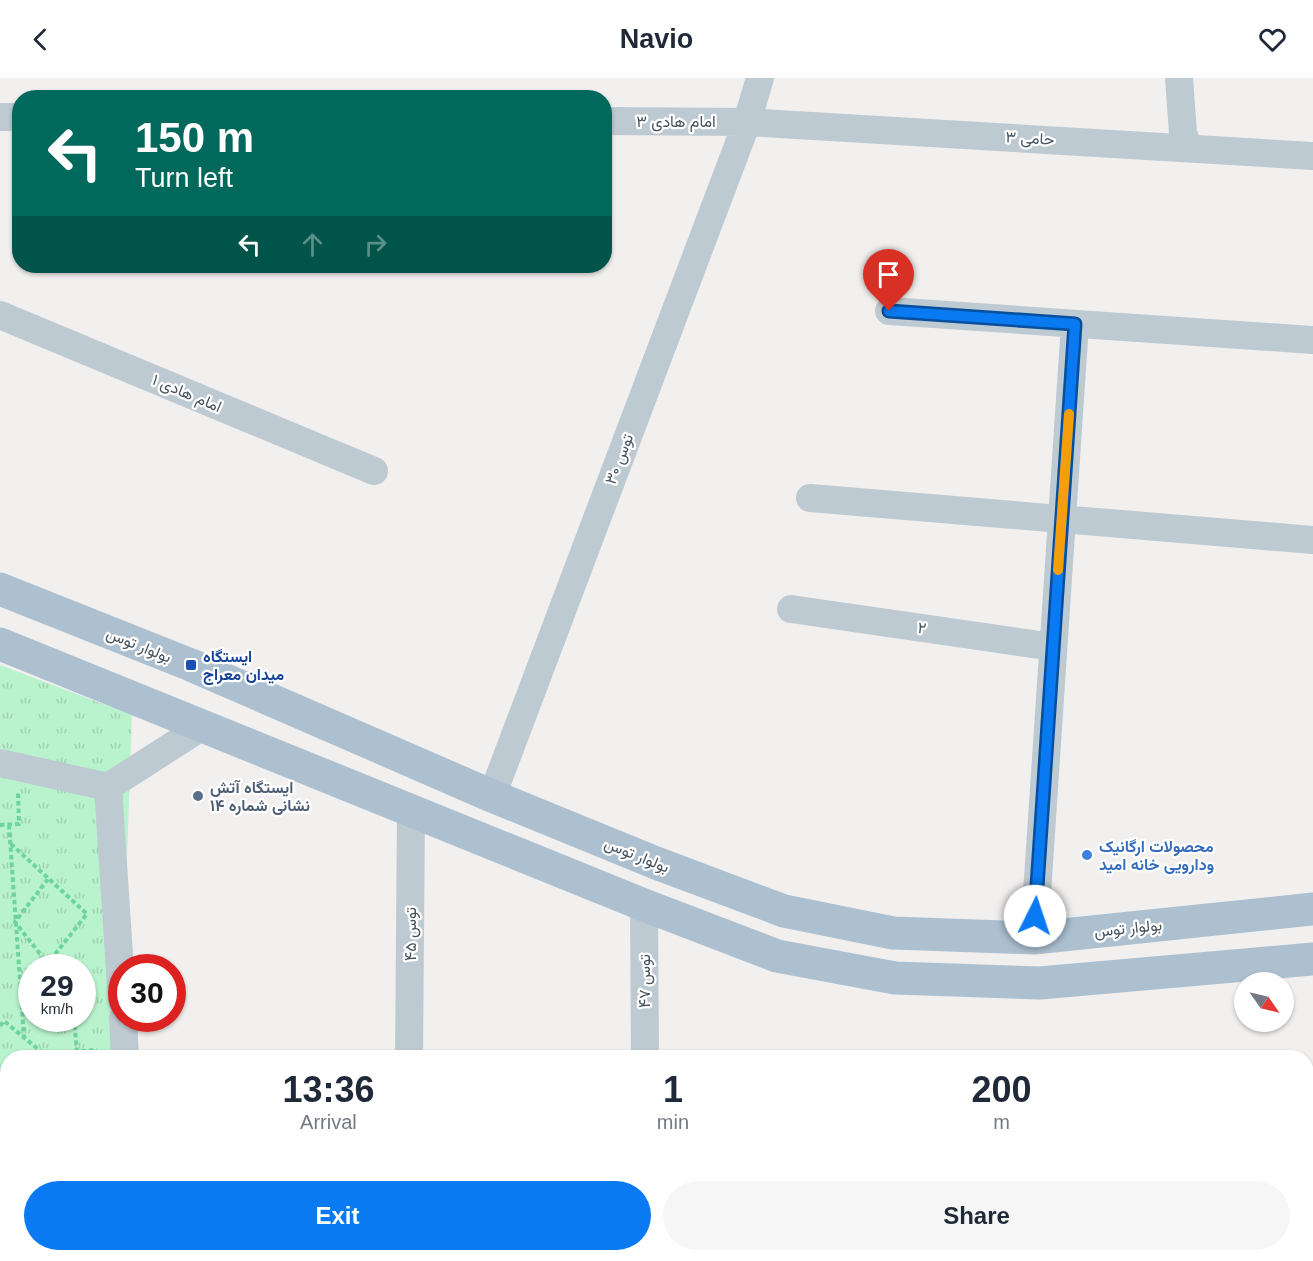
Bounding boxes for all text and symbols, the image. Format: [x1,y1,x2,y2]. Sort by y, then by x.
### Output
icon: back [24,23,57,56]
icon: heart [1256,23,1289,56]
text: Navio [620,24,693,54]
street label: امام هادی ۳ [636,113,716,132]
icon: left [36,114,114,192]
text: 150 m [135,114,254,161]
street label: حامی ۳ [1005,128,1055,150]
text: Turn left [135,163,233,193]
icon: left [233,228,266,261]
icon: ahead [296,228,329,261]
icon: right [359,228,392,261]
pin [863,249,914,311]
icon: arrive [872,258,905,291]
street label: امام هادی ۱ [149,371,224,417]
street label: توس ۳۰ [602,431,638,487]
street label: ۲ [917,619,927,637]
street label: بولوار توس [103,624,174,667]
place label: ایستگاه میدان معراج [203,648,284,685]
marker: ایستگاه میدان معراج [184,658,198,672]
place label: ایستگاه آتش نشانی شماره ۱۴ [210,779,310,816]
marker: ایستگاه آتش نشانی شماره ۱۴ [191,789,205,803]
street label: بولوار توس [601,834,672,877]
place label: محصولات ارگانیک ودارویی خانه امید [1099,838,1214,875]
marker: محصولات ارگانیک ودارویی خانه امید [1080,848,1094,862]
position arrow [1003,884,1067,948]
street label: توس ۴۵ [402,907,421,961]
street label: بولوار توس [1093,916,1163,942]
speed limit sign: 30 [108,954,186,1032]
street label: توس ۴۷ [636,954,655,1008]
text: 29 [40,969,74,1002]
north arrow [1234,972,1294,1032]
map controls [1234,972,1294,1032]
text: km/h [41,1000,73,1017]
text: 13:36 [282,1069,374,1110]
text: 1 [663,1069,683,1110]
text: 200 [971,1069,1032,1110]
text: Arrival [300,1111,357,1133]
text: min [657,1111,689,1133]
text: m [993,1111,1010,1133]
button: Exit [24,1181,651,1250]
button: Share [663,1181,1290,1250]

